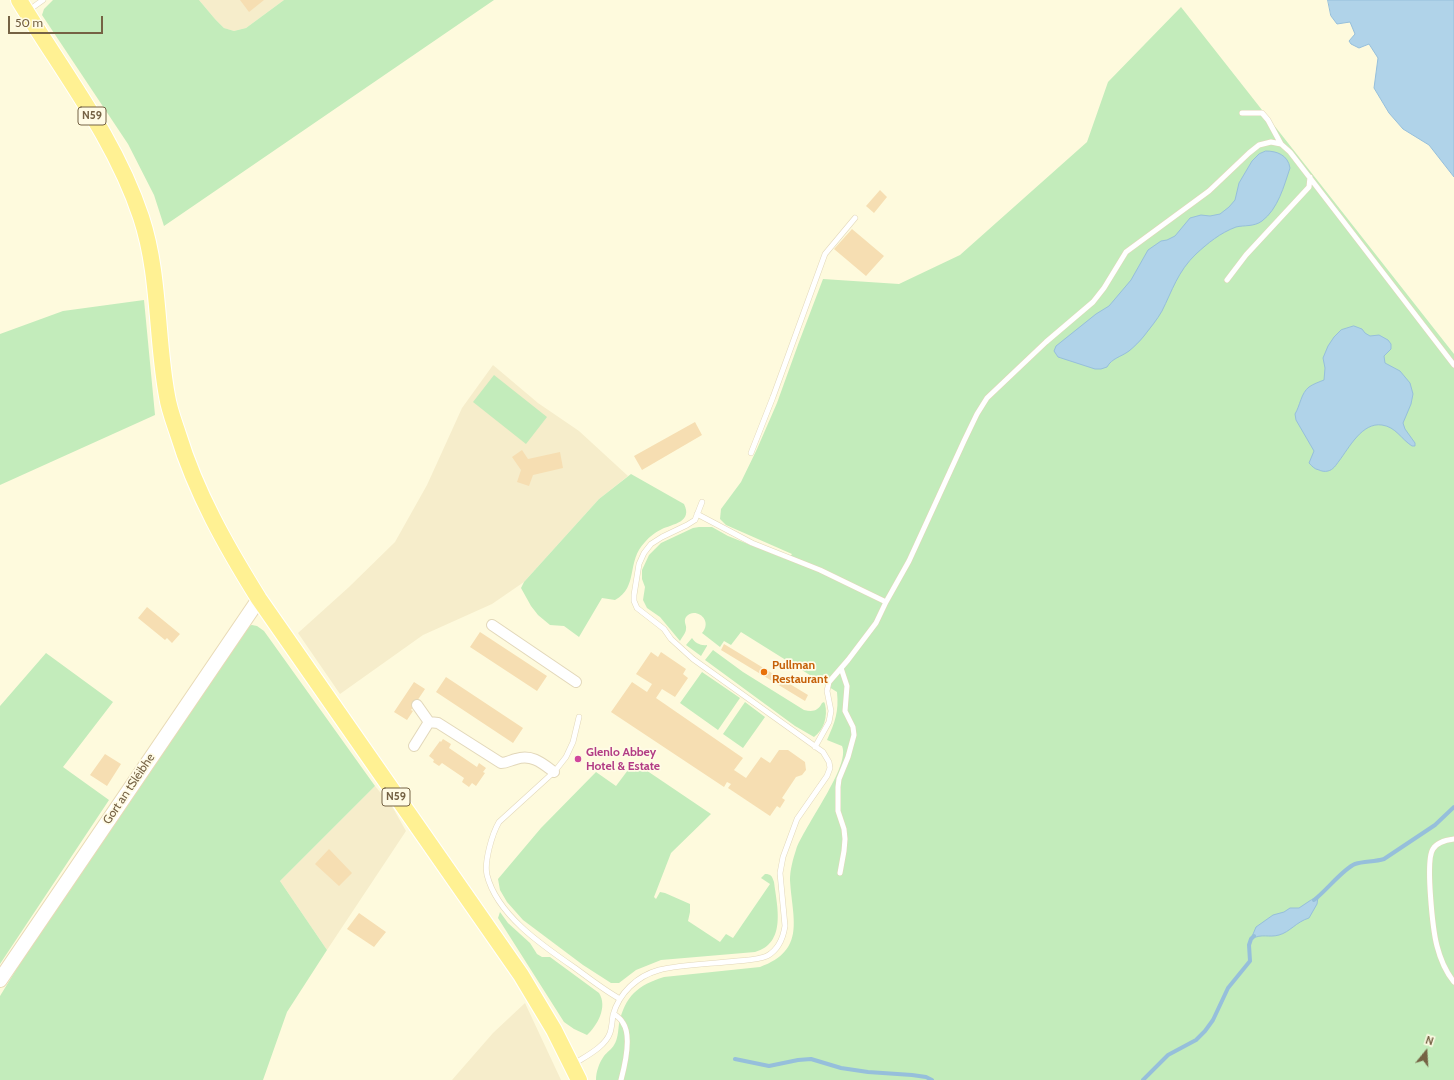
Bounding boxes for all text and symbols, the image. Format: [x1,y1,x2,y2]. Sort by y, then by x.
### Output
scale bar [10,8,105,34]
text: 50 m [15,15,43,30]
road number: N59 [78,107,106,125]
place label: Pullman Restaurant [772,658,828,686]
marker: Pullman Restaurant [759,667,769,677]
place label: Glenlo Abbey Hotel & Estate [586,745,660,773]
street label: Gort an tSléibhe [100,751,158,827]
marker: Glenlo Abbey Hotel & Estate [573,754,583,764]
road number: N59 [382,788,410,806]
north arrow [1406,1032,1446,1072]
text: N [1424,1033,1436,1048]

